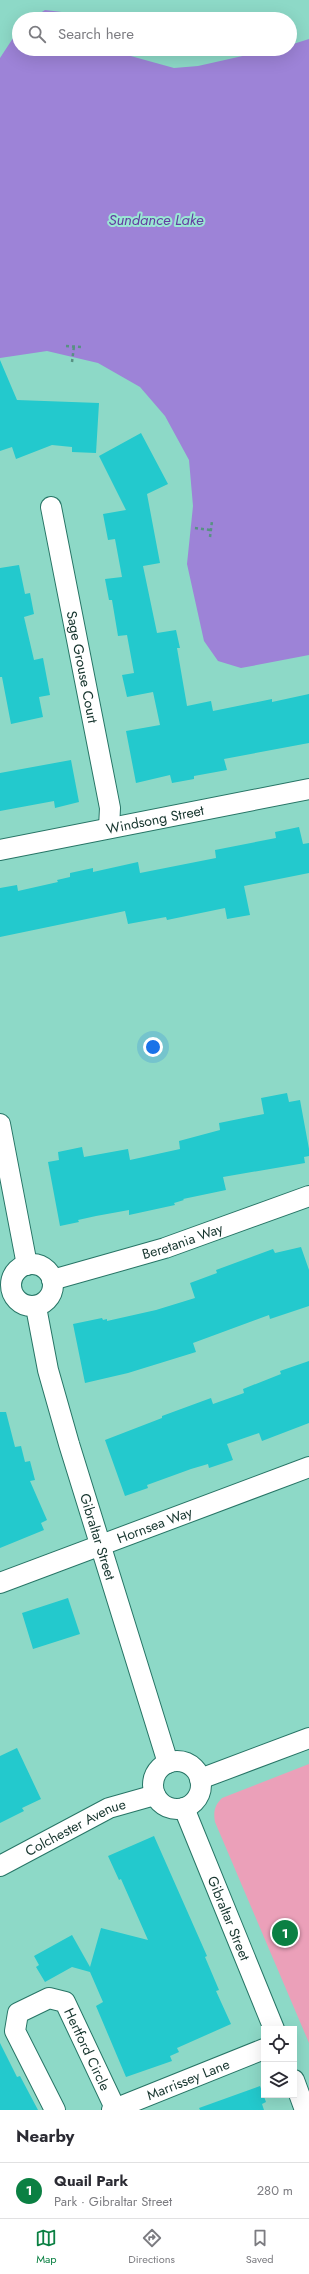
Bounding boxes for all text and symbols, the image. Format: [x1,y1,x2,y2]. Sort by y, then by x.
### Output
search box [12,12,297,56]
icon: search [26,23,48,45]
text: Search here [58,23,134,45]
water label: Sundance Lake [109,209,204,231]
street label: Sage Grouse Court [62,609,103,726]
street label: Windsong Street [104,800,206,839]
your location [143,1037,163,1057]
street label: Beretania Way [140,1218,226,1264]
street label: Gibraltar Street [75,1491,121,1583]
street label: Hornsea Way [114,1501,196,1548]
street label: Colchester Avenue [21,1794,128,1861]
street label: Gibraltar Street [203,1873,255,1964]
pin: 1 [272,1918,298,1948]
street label: Hertford Circle [59,2005,115,2094]
map controls [261,2026,297,2098]
button: locate [261,2026,297,2062]
street label: Marrissey Lane [144,2054,232,2105]
button: layers [261,2062,297,2098]
text: Nearby [16,2124,74,2148]
text: Quail Park [54,2170,128,2192]
text: 1 [26,2181,32,2200]
text: 280 m [257,2181,293,2200]
text: Park · Gibraltar Street [54,2192,172,2211]
tab: Map [35,2227,57,2267]
tab: Directions [128,2227,175,2267]
tab: Saved [246,2227,274,2267]

